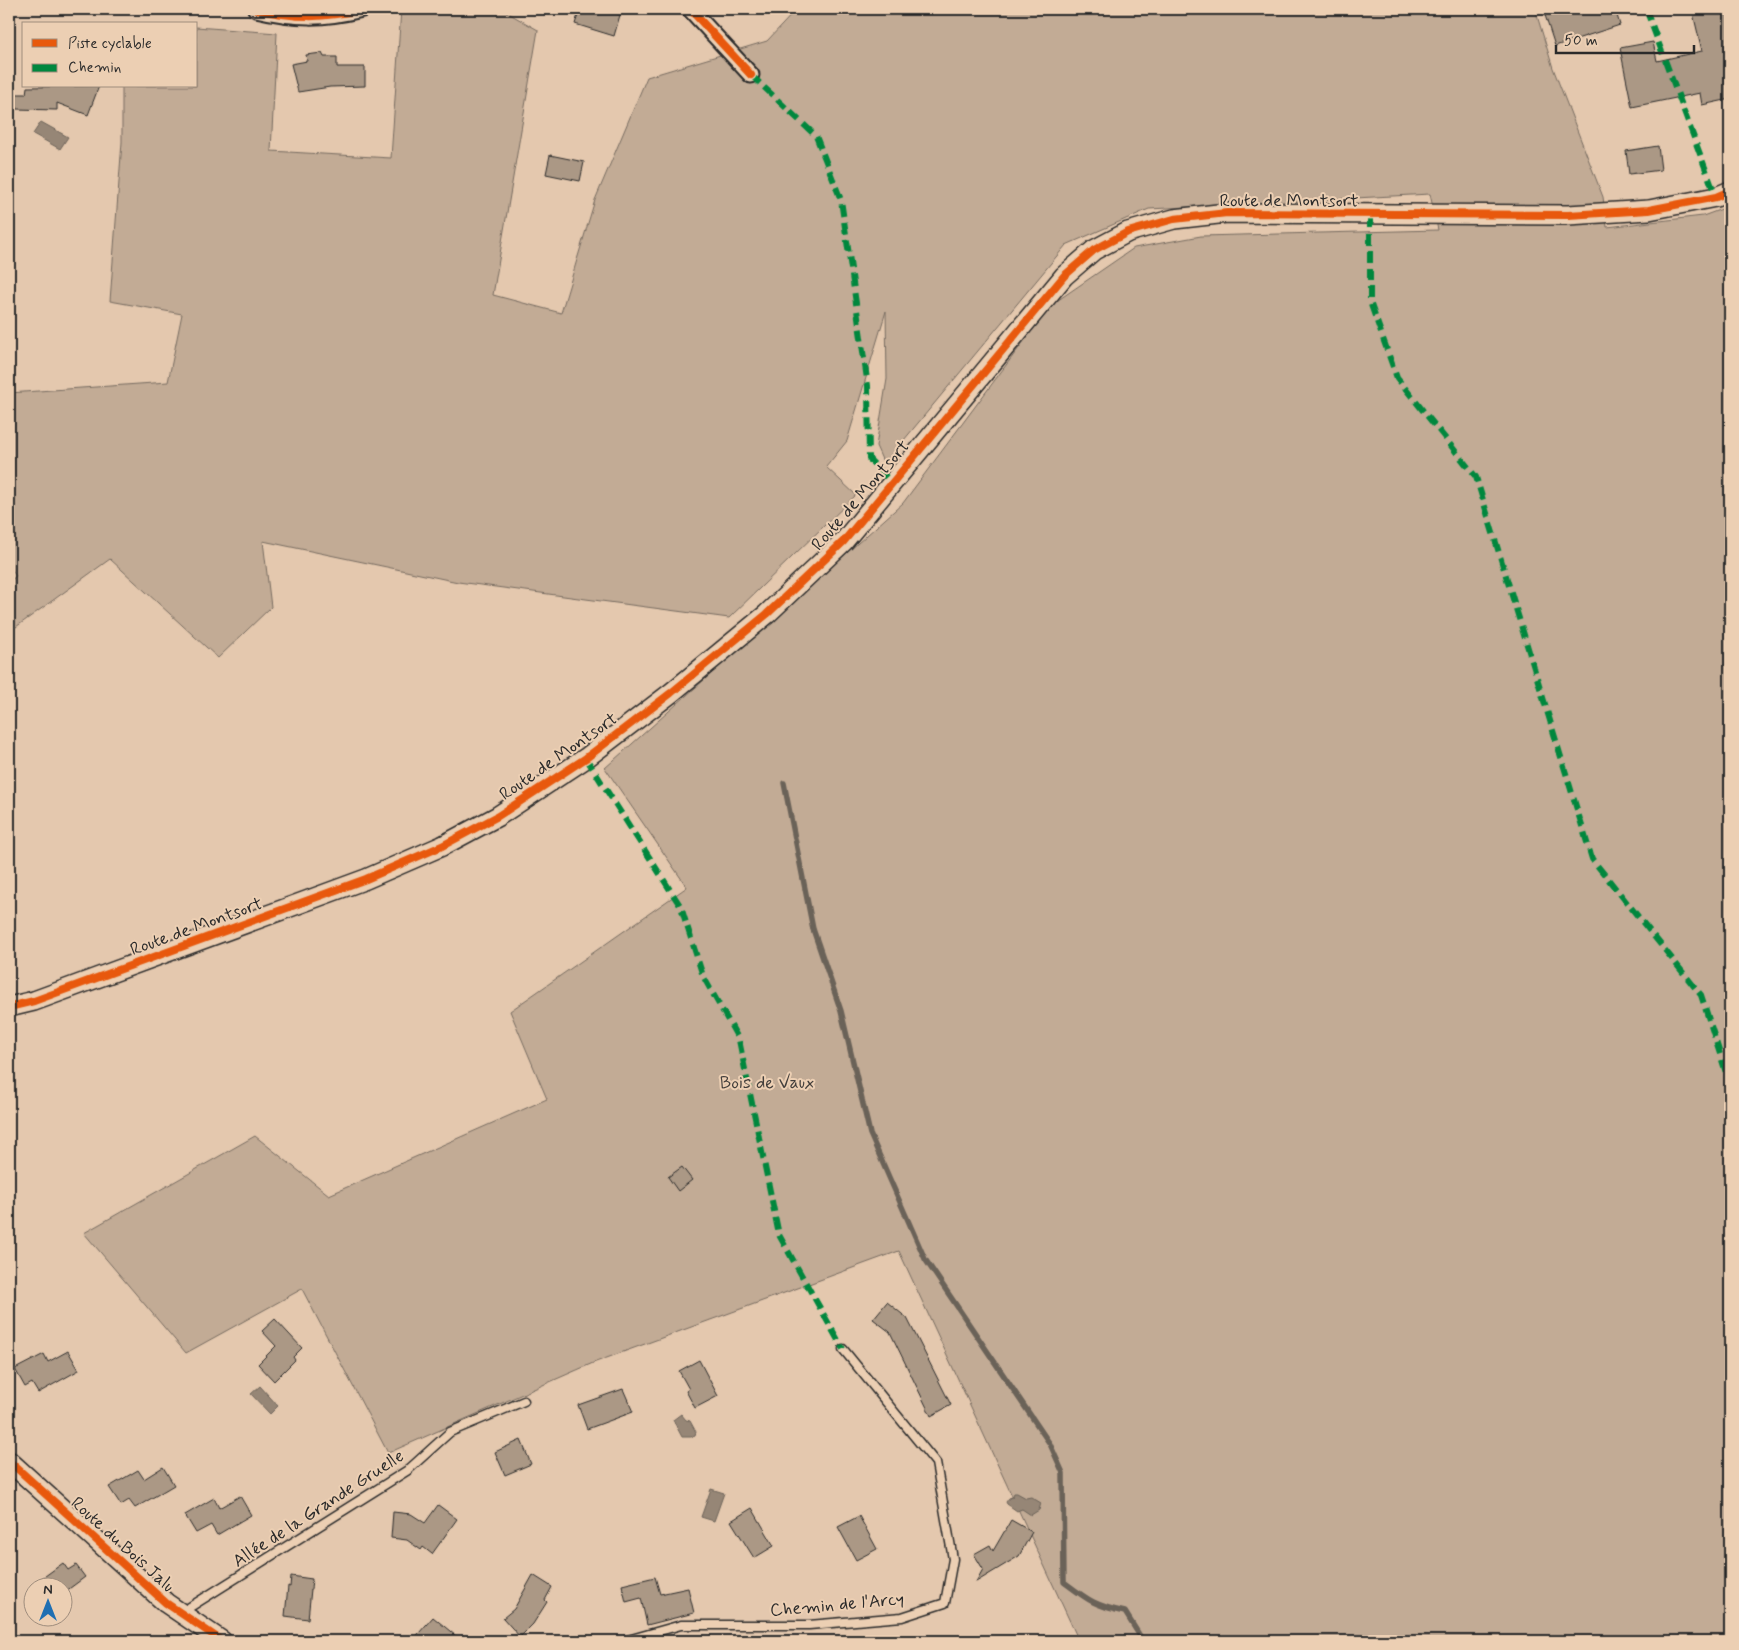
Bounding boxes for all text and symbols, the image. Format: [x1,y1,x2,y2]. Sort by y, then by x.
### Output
legend [22,22,198,88]
scale bar [1556,22,1694,54]
text: 50 m [1564,31,1598,51]
text: Piste cyclable [68,34,152,54]
text: Chemin [68,58,121,78]
street label: Route de Montsort [1219,189,1359,213]
street label: Route de Montsort [806,435,915,556]
street label: Route de Montsort [495,707,622,807]
street label: Route de Montsort [127,892,266,962]
park label: Bois de Vaux [720,1071,814,1095]
street label: Allée de la Grande Gruelle [228,1444,409,1573]
street label: Route du Bois Jalu [65,1492,179,1598]
north arrow [22,1578,72,1628]
text: N [43,1581,53,1599]
street label: Chemin de l'Arcy [769,1587,905,1623]

